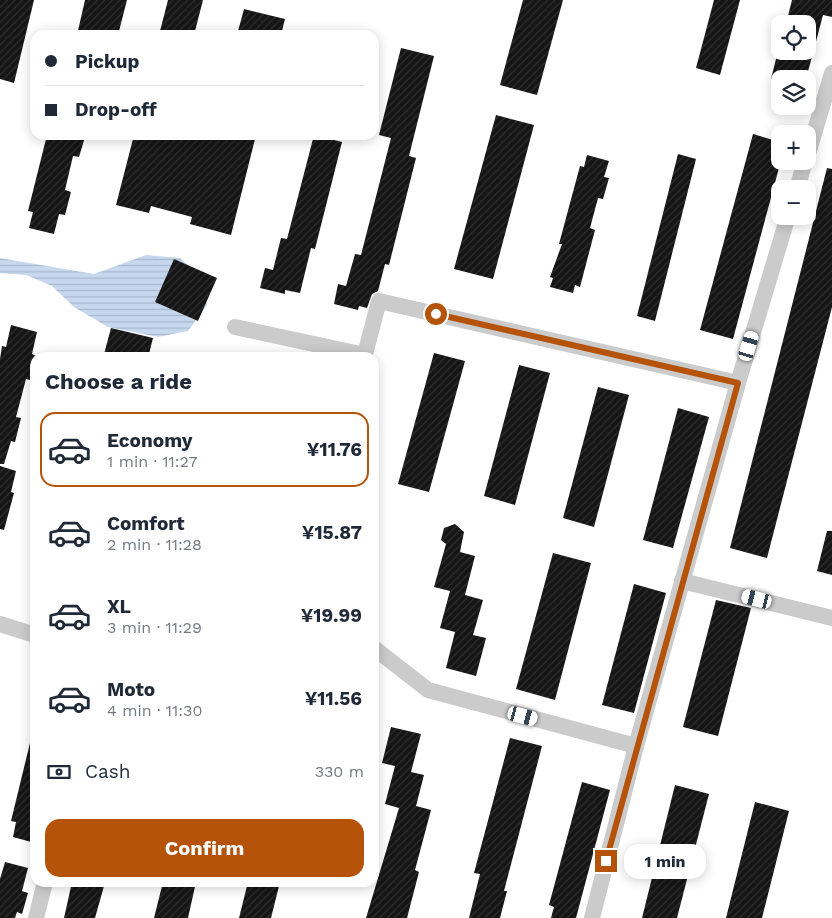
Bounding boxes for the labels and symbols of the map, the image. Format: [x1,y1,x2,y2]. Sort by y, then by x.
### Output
route start [425,303,447,325]
car [737,329,760,363]
car [740,588,773,610]
car [506,705,539,727]
callout: 1 min [624,844,706,878]
route end [595,850,617,872]

